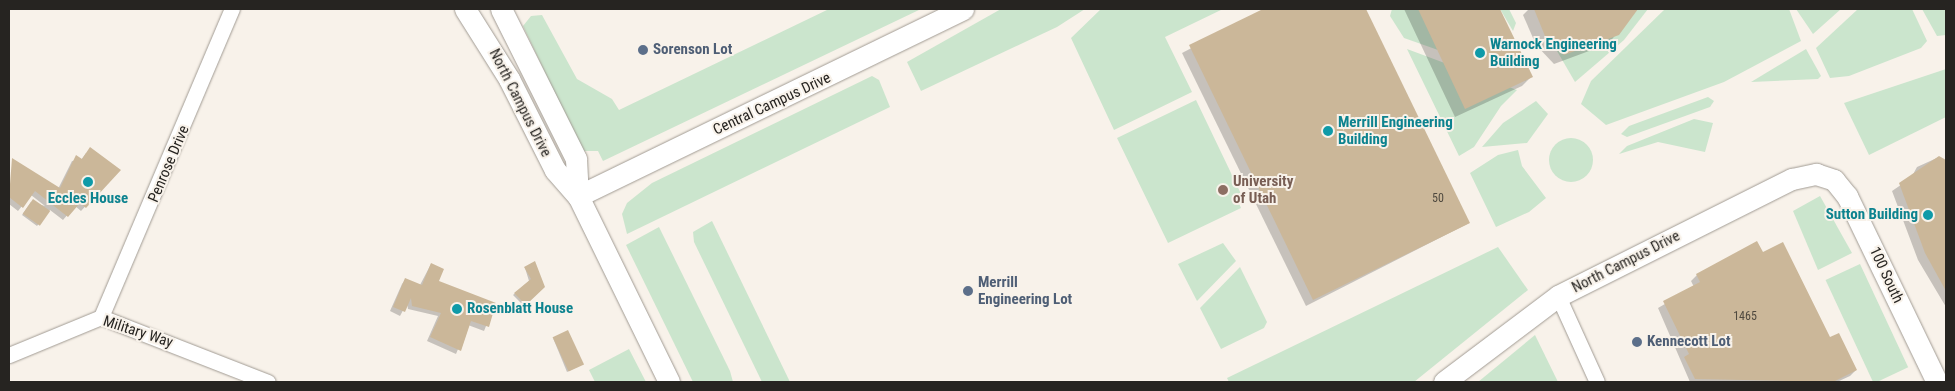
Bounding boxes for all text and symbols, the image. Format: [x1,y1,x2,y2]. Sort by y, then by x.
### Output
place label: Warnock Engineering Building [1490,35,1617,70]
place label: Sorenson Lot [653,41,732,59]
marker: Sorenson Lot [637,44,649,56]
street label: North Campus Drive [485,46,555,160]
marker: Warnock Engineering Building [1474,47,1486,59]
street label: Central Campus Drive [710,69,834,139]
place label: Merrill Engineering Building [1338,113,1453,148]
street label: Penrose Drive [145,123,193,205]
marker: Merrill Engineering Building [1322,125,1334,137]
place label: University of Utah [1233,172,1293,207]
marker: Eccles House [82,176,94,188]
marker: University of Utah [1217,184,1229,196]
place label: Eccles House [48,190,128,208]
house number: 50 [1432,192,1444,206]
place label: Sutton Building [1826,206,1918,224]
marker: Sutton Building [1922,209,1934,221]
street label: North Campus Drive [1569,227,1683,297]
street label: 100 South [1865,244,1907,306]
place label: Merrill Engineering Lot [978,273,1072,308]
marker: Merrill Engineering Lot [962,285,974,297]
place label: Rosenblatt House [467,300,573,318]
marker: Rosenblatt House [451,303,463,315]
house number: 1465 [1733,310,1757,324]
street label: Military Way [101,312,175,352]
place label: Kennecott Lot [1647,333,1730,351]
marker: Kennecott Lot [1631,336,1643,348]

